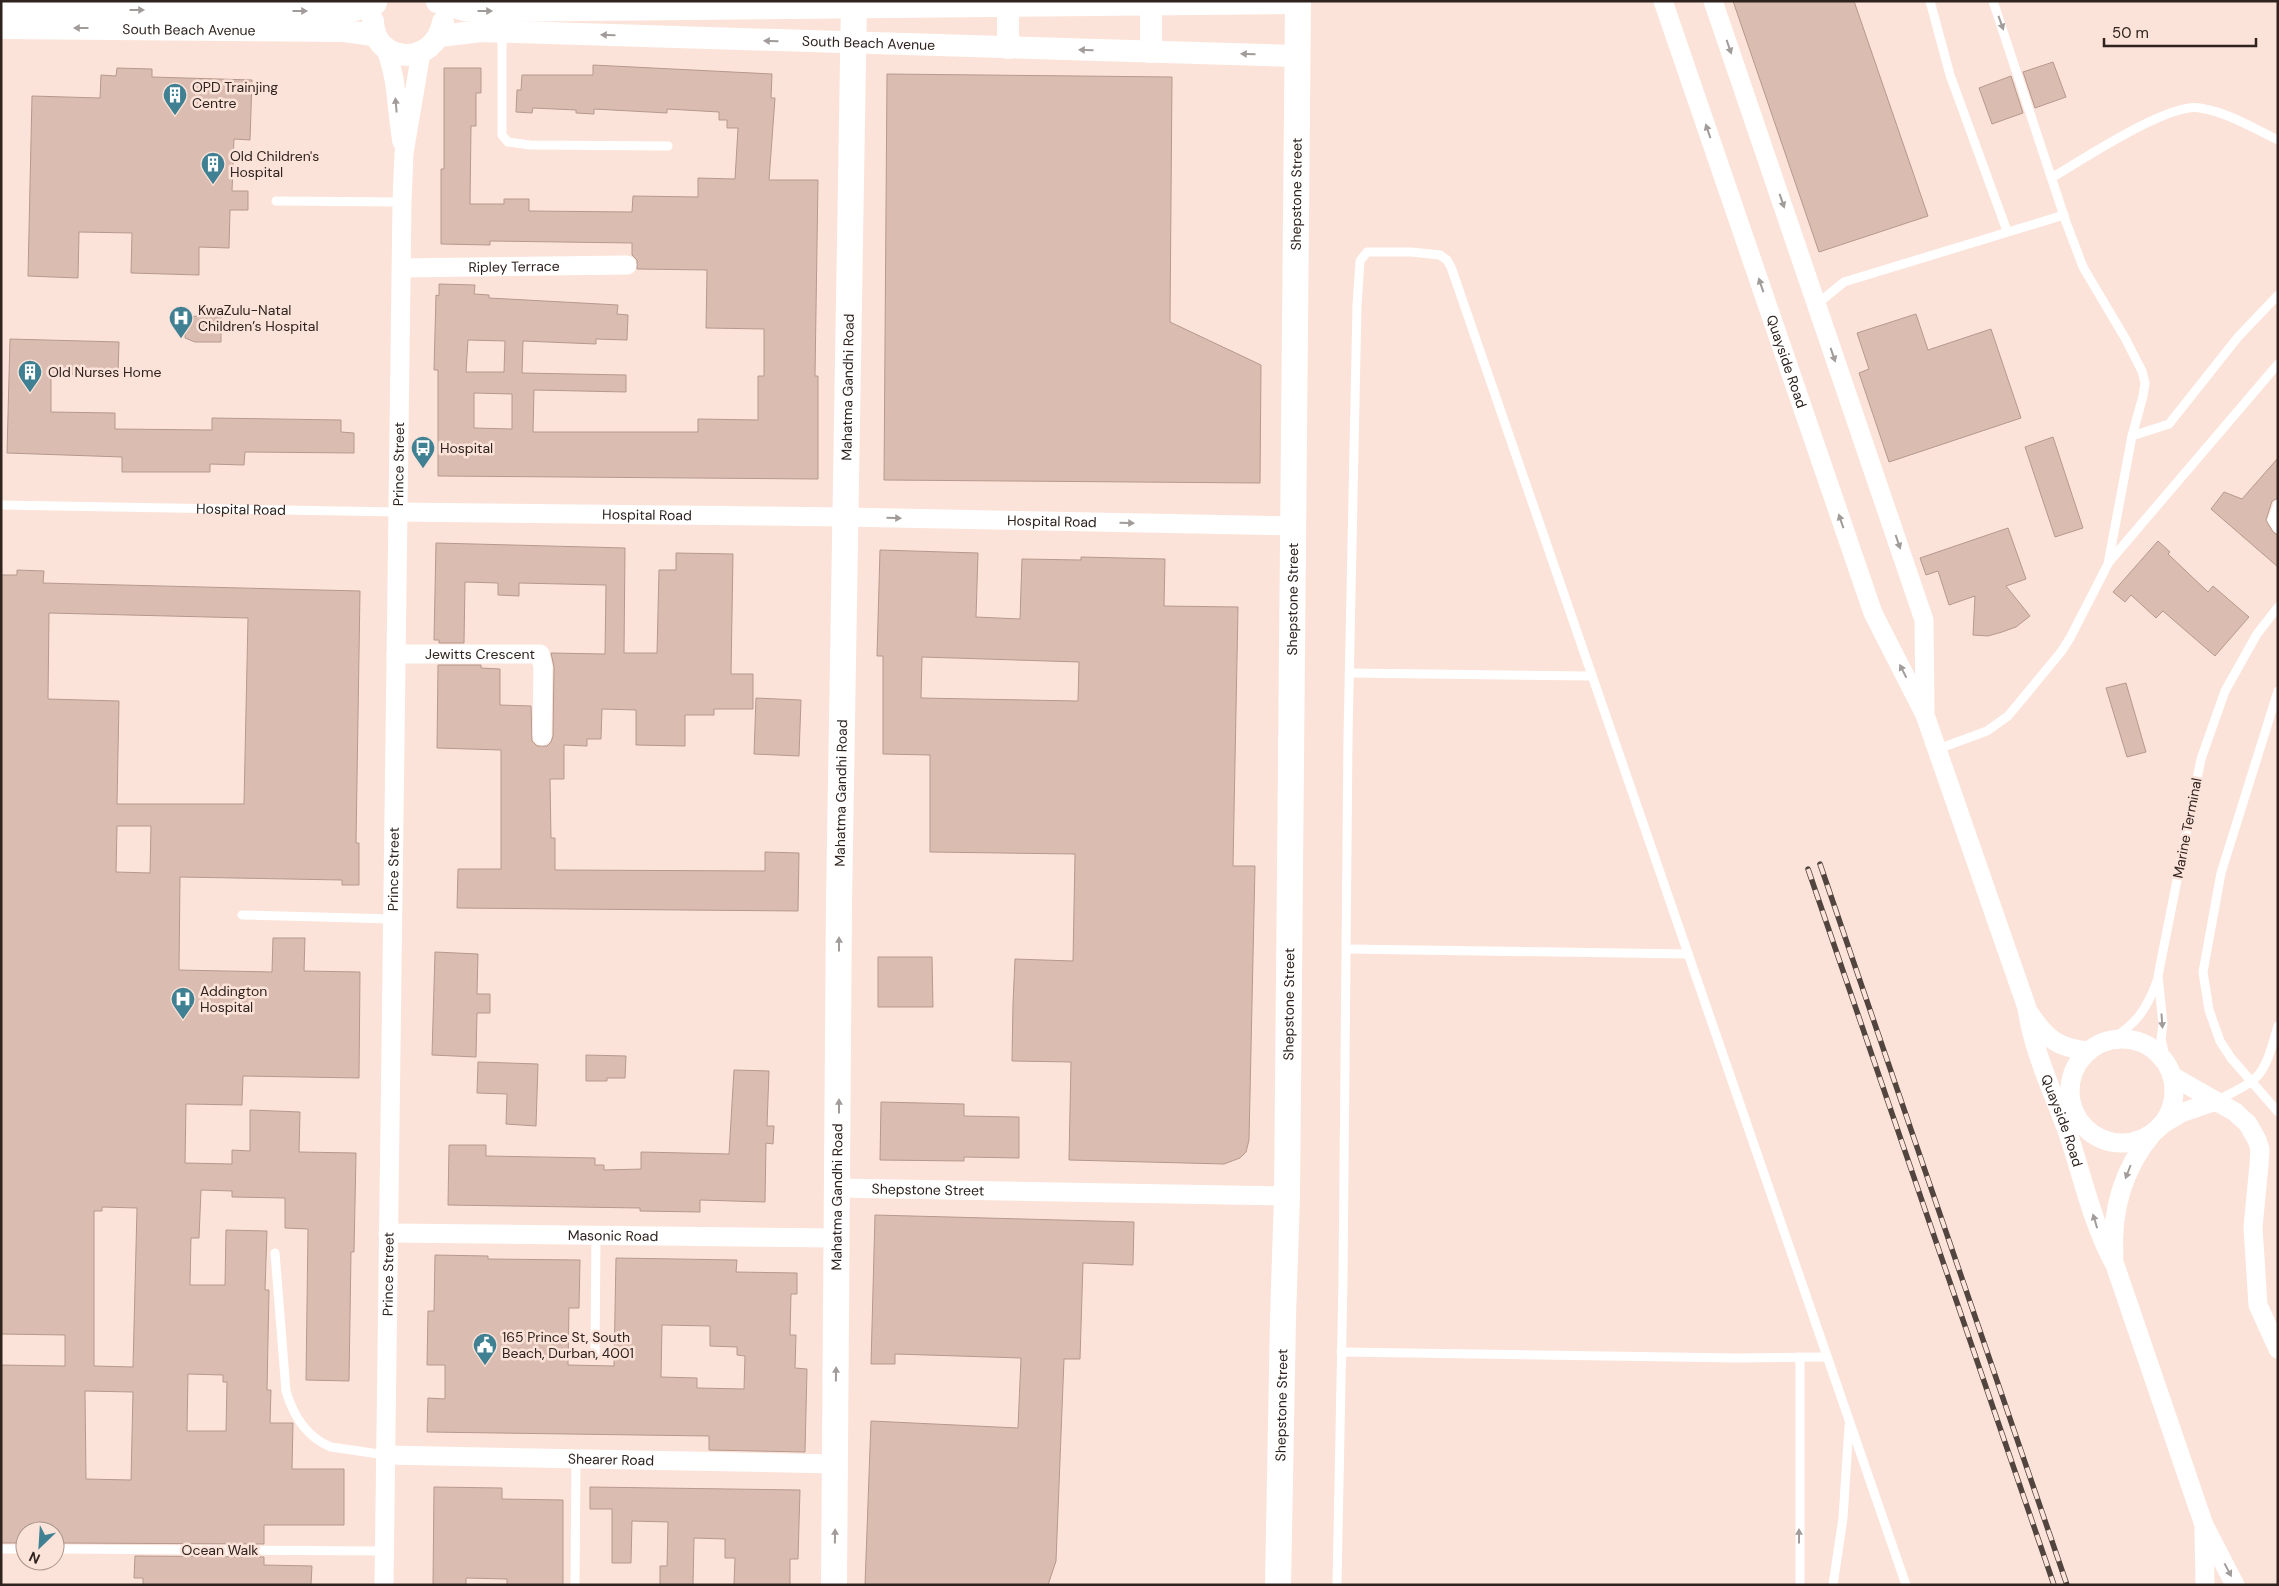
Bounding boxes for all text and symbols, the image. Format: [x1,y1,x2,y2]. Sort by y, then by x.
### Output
one-way arrow [130,6,146,14]
one-way arrow [292,7,308,15]
one-way arrow [477,7,493,15]
one-way arrow [1998,15,2005,30]
scale bar [2104,15,2256,47]
street label: South Beach Avenue [122,20,256,39]
text: 50 m [2112,23,2149,43]
one-way arrow [73,24,89,32]
one-way arrow [600,31,616,39]
street label: South Beach Avenue [802,32,935,54]
one-way arrow [763,36,779,44]
one-way arrow [1726,40,1733,55]
one-way arrow [1077,46,1093,54]
one-way arrow [1240,50,1256,58]
place label: OPD Trainjing Centre [192,78,278,112]
building icon: OPD Trainjing Centre [162,82,188,116]
one-way arrow [392,97,400,113]
one-way arrow [1704,123,1712,138]
street label: Shepstone Street [1287,138,1306,251]
place label: Old Children's Hospital [230,147,319,181]
building icon: Old Children's Hospital [200,151,226,185]
one-way arrow [1778,194,1786,209]
street label: Ripley Terrace [468,257,560,276]
one-way arrow [1756,277,1764,292]
place label: KwaZulu-Natal Children’s Hospital [198,301,319,335]
hospital icon: KwaZulu-Natal Children’s Hospital [168,305,194,339]
street label: Quayside Road [1762,312,1811,410]
street label: Mahatma Gandhi Road [837,313,858,461]
one-way arrow [1830,348,1838,363]
building icon: Old Nurses Home [17,359,43,393]
place label: Old Nurses Home [48,363,161,381]
street label: Prince Street [389,422,408,506]
bus stop icon: Hospital [410,435,436,469]
place label: Hospital [440,439,493,457]
street label: Hospital Road [196,499,286,519]
street label: Hospital Road [602,505,692,524]
street label: Hospital Road [1007,511,1097,531]
one-way arrow [886,514,902,522]
one-way arrow [1837,514,1844,529]
one-way arrow [1119,519,1135,527]
one-way arrow [1894,535,1902,550]
street label: Shepstone Street [1283,543,1302,656]
street label: Jewitts Crescent [425,645,535,663]
one-way arrow [1899,664,1907,678]
street label: Mahatma Gandhi Road [831,719,851,867]
street label: Marine Terminal [2168,776,2206,880]
street label: Prince Street [384,827,403,911]
one-way arrow [835,935,843,951]
street label: Shepstone Street [1279,948,1298,1061]
place label: Addington Hospital [200,982,267,1016]
hospital icon: Addington Hospital [170,986,196,1020]
one-way arrow [2158,1013,2166,1029]
street label: Quayside Road [2037,1072,2087,1169]
one-way arrow [835,1098,843,1114]
street label: Mahatma Gandhi Road [827,1123,846,1271]
one-way arrow [2124,1165,2132,1180]
street label: Shepstone Street [871,1180,984,1200]
one-way arrow [2091,1213,2099,1228]
street label: Masonic Road [568,1226,658,1245]
street label: Prince Street [379,1232,398,1316]
place label: 165 Prince St, South Beach, Durban, 4001 [502,1328,634,1362]
public building icon: 165 Prince St, South Beach, Durban, 4001 [472,1332,498,1366]
street label: Shepstone Street [1271,1349,1291,1462]
one-way arrow [832,1365,840,1381]
street label: Shearer Road [568,1450,654,1469]
north arrow [15,1521,65,1571]
one-way arrow [831,1528,839,1544]
one-way arrow [1795,1528,1803,1544]
street label: Ocean Walk [182,1541,258,1559]
text: N [26,1547,43,1568]
one-way arrow [2224,1563,2232,1577]

